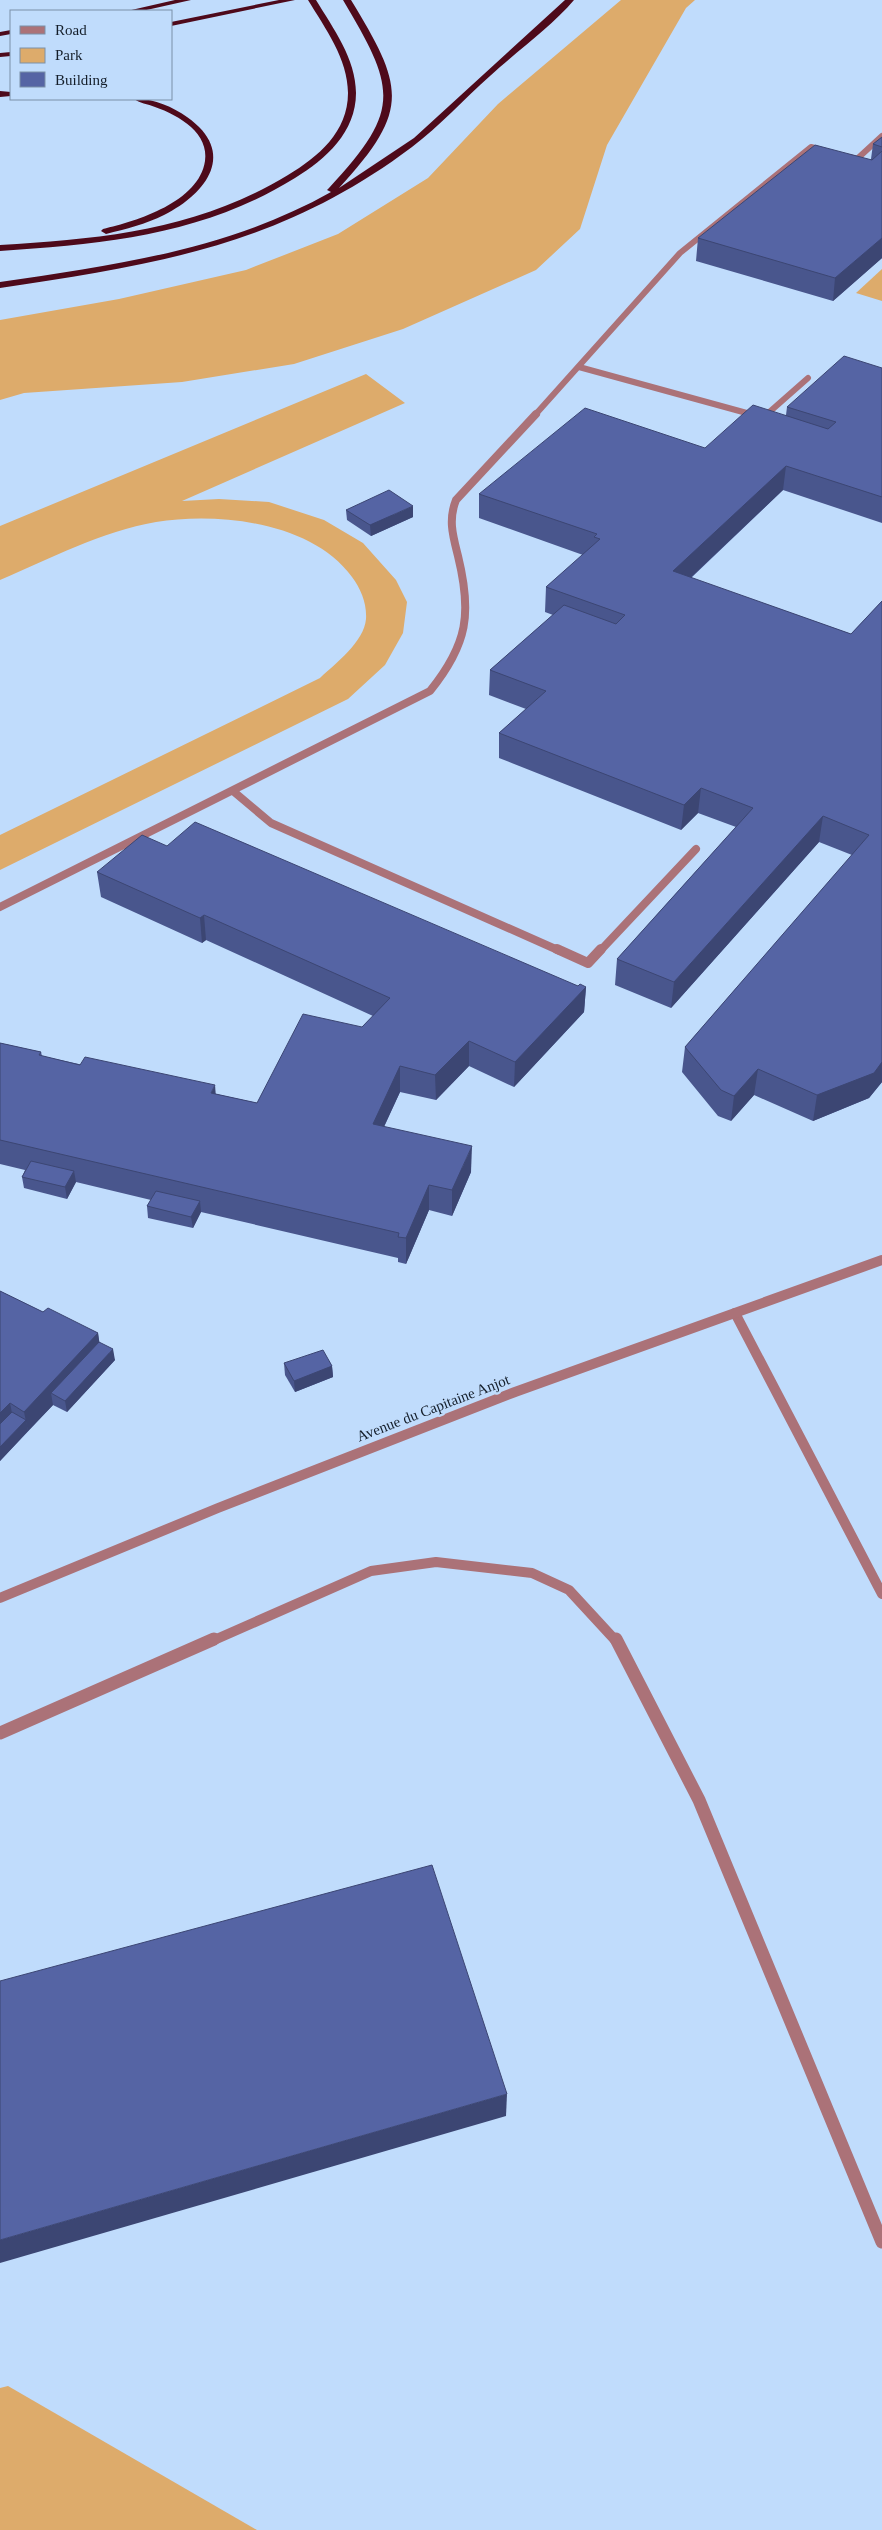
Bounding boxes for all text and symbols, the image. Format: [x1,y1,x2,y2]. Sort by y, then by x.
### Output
legend [10,10,172,100]
text: Road [55,22,87,38]
text: Park [55,47,83,63]
text: Building [55,72,108,88]
street label: Avenue du Capitaine Anjot [354,1371,513,1445]

